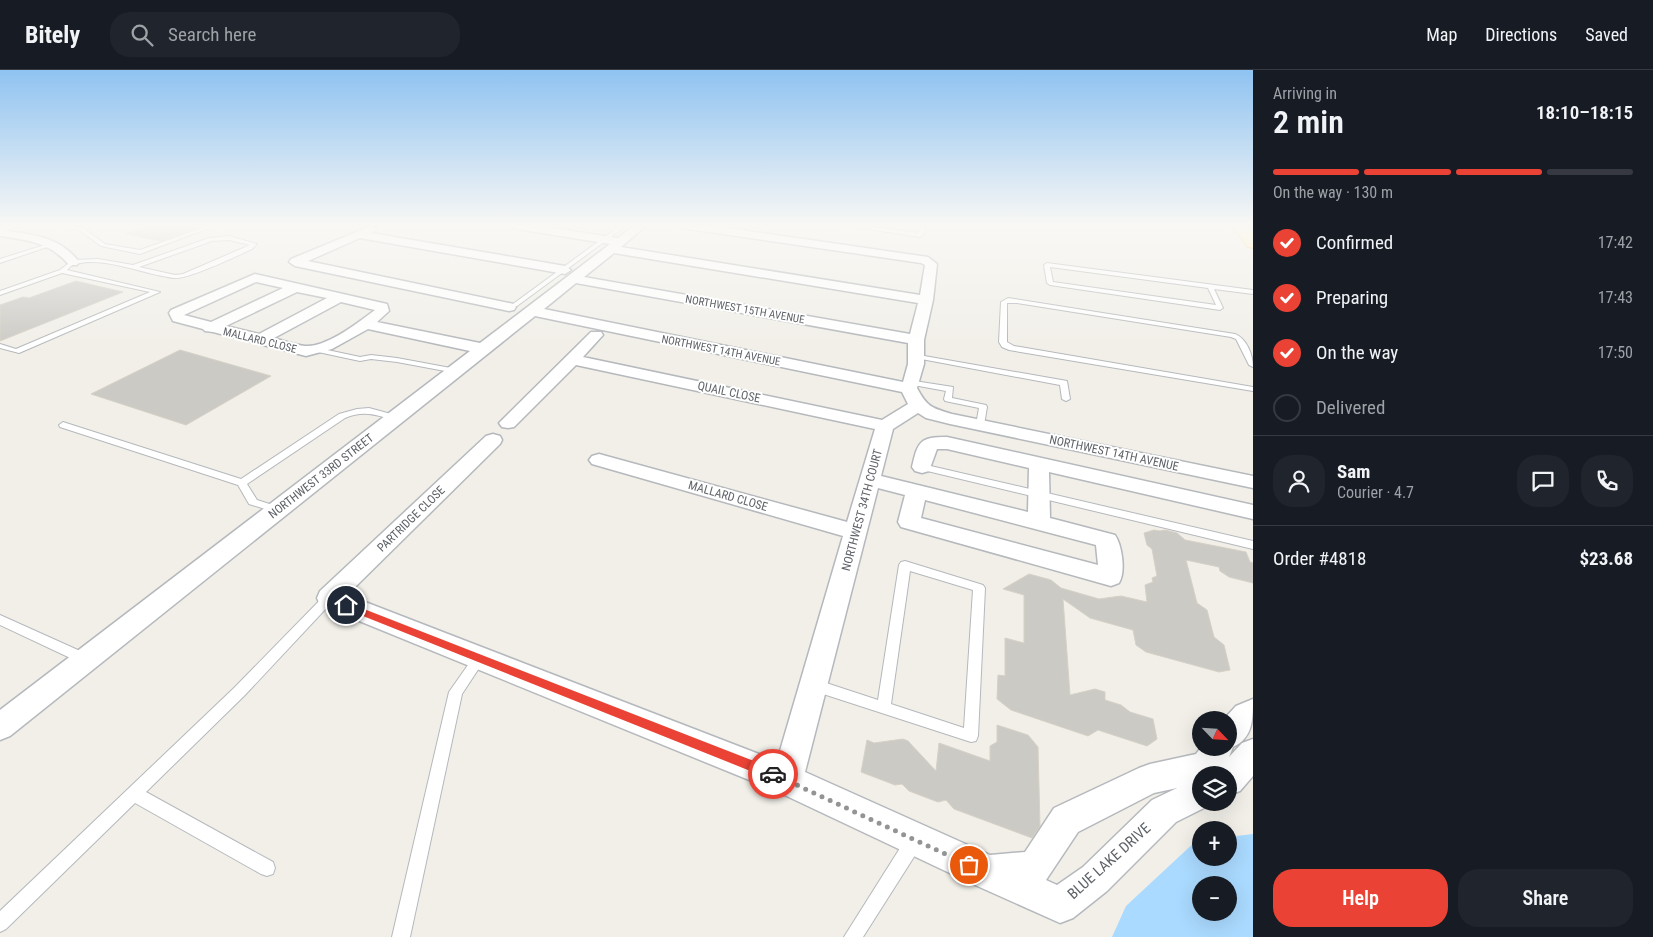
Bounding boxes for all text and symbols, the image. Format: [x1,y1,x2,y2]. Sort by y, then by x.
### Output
search box [110,12,460,57]
text: Bitely [25,21,80,49]
icon: search [128,21,156,49]
text: Search here [168,23,256,46]
text: Map [1426,24,1457,45]
text: Directions [1485,24,1557,45]
text: Saved [1585,24,1628,45]
text: Arriving in [1273,84,1337,103]
text: 18:10–18:15 [1536,101,1633,124]
text: 2 min [1273,103,1344,141]
text: On the way · 130 m [1273,183,1393,202]
icon: check [1273,229,1301,257]
text: Confirmed [1316,231,1393,254]
text: 17:42 [1598,233,1633,252]
icon: check [1273,284,1301,312]
text: Preparing [1316,286,1388,309]
text: 17:43 [1598,288,1633,307]
street label: NORTHWEST 15TH AVENUE [684,293,806,326]
street label: MALLARD CLOSE [222,325,298,356]
street label: NORTHWEST 14TH AVENUE [660,333,782,369]
icon: check [1273,339,1301,367]
text: On the way [1316,341,1398,364]
text: 17:50 [1598,343,1633,362]
street label: QUAIL CLOSE [696,379,762,405]
text: Delivered [1316,396,1385,419]
street label: NORTHWEST 33RD STREET [266,431,376,521]
street label: NORTHWEST 14TH AVENUE [1048,432,1180,474]
street label: NORTHWEST 34TH COURT [839,448,885,572]
button: person [1273,455,1325,507]
button: chat [1517,455,1569,507]
button: phone [1581,455,1633,507]
text: Sam [1337,460,1370,483]
street label: MALLARD CLOSE [687,478,769,514]
street label: PARTRIDGE CLOSE [374,483,448,555]
text: Courier · 4.7 [1337,483,1414,502]
text: Order #4818 [1273,547,1366,570]
text: $23.68 [1579,547,1633,570]
pin [325,584,367,626]
icon: home [332,591,360,619]
north arrow [1192,711,1238,756]
map controls [1192,711,1237,921]
courier [748,749,798,799]
icon: car [759,760,787,788]
button: layers [1192,766,1237,811]
street label: BLUE LAKE DRIVE [1064,819,1154,903]
button: + [1192,821,1237,866]
pin [948,844,990,886]
icon: bag [955,851,983,879]
button: Help [1273,869,1448,927]
button: Share [1458,869,1633,927]
button: − [1192,876,1237,921]

